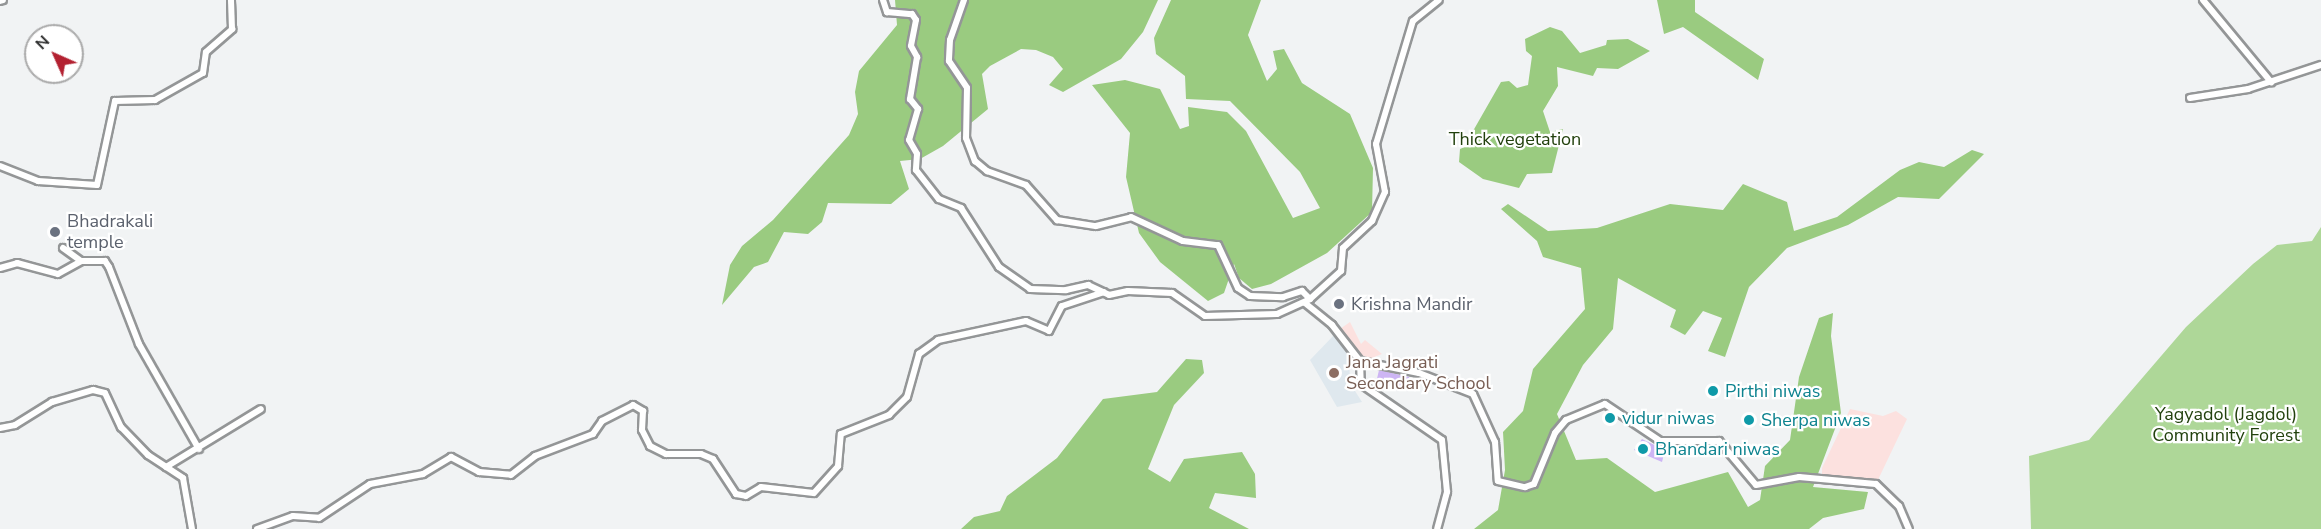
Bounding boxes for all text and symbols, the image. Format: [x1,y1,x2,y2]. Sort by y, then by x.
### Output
north arrow [24,24,84,84]
text: N [31,31,55,55]
park label: Thick vegetation [1449,128,1581,150]
place label: Bhadrakali temple [67,211,153,254]
marker: Bhadrakali temple [48,225,62,239]
place label: Krishna Mandir [1351,293,1472,315]
marker: Krishna Mandir [1332,297,1346,311]
place label: Jana Jagrati Secondary School [1346,352,1491,394]
marker: Jana Jagrati Secondary School [1327,366,1341,380]
place label: Pirthi niwas [1725,380,1820,402]
marker: Pirthi niwas [1706,384,1720,398]
park label: Yagyadol (Jagdol) Community Forest [2152,404,2300,446]
place label: vidur niwas [1622,407,1715,429]
place label: Sherpa niwas [1761,409,1871,431]
marker: vidur niwas [1603,411,1617,425]
marker: Sherpa niwas [1742,413,1756,427]
place label: Bhandari niwas [1655,438,1780,460]
marker: Bhandari niwas [1636,442,1650,456]

